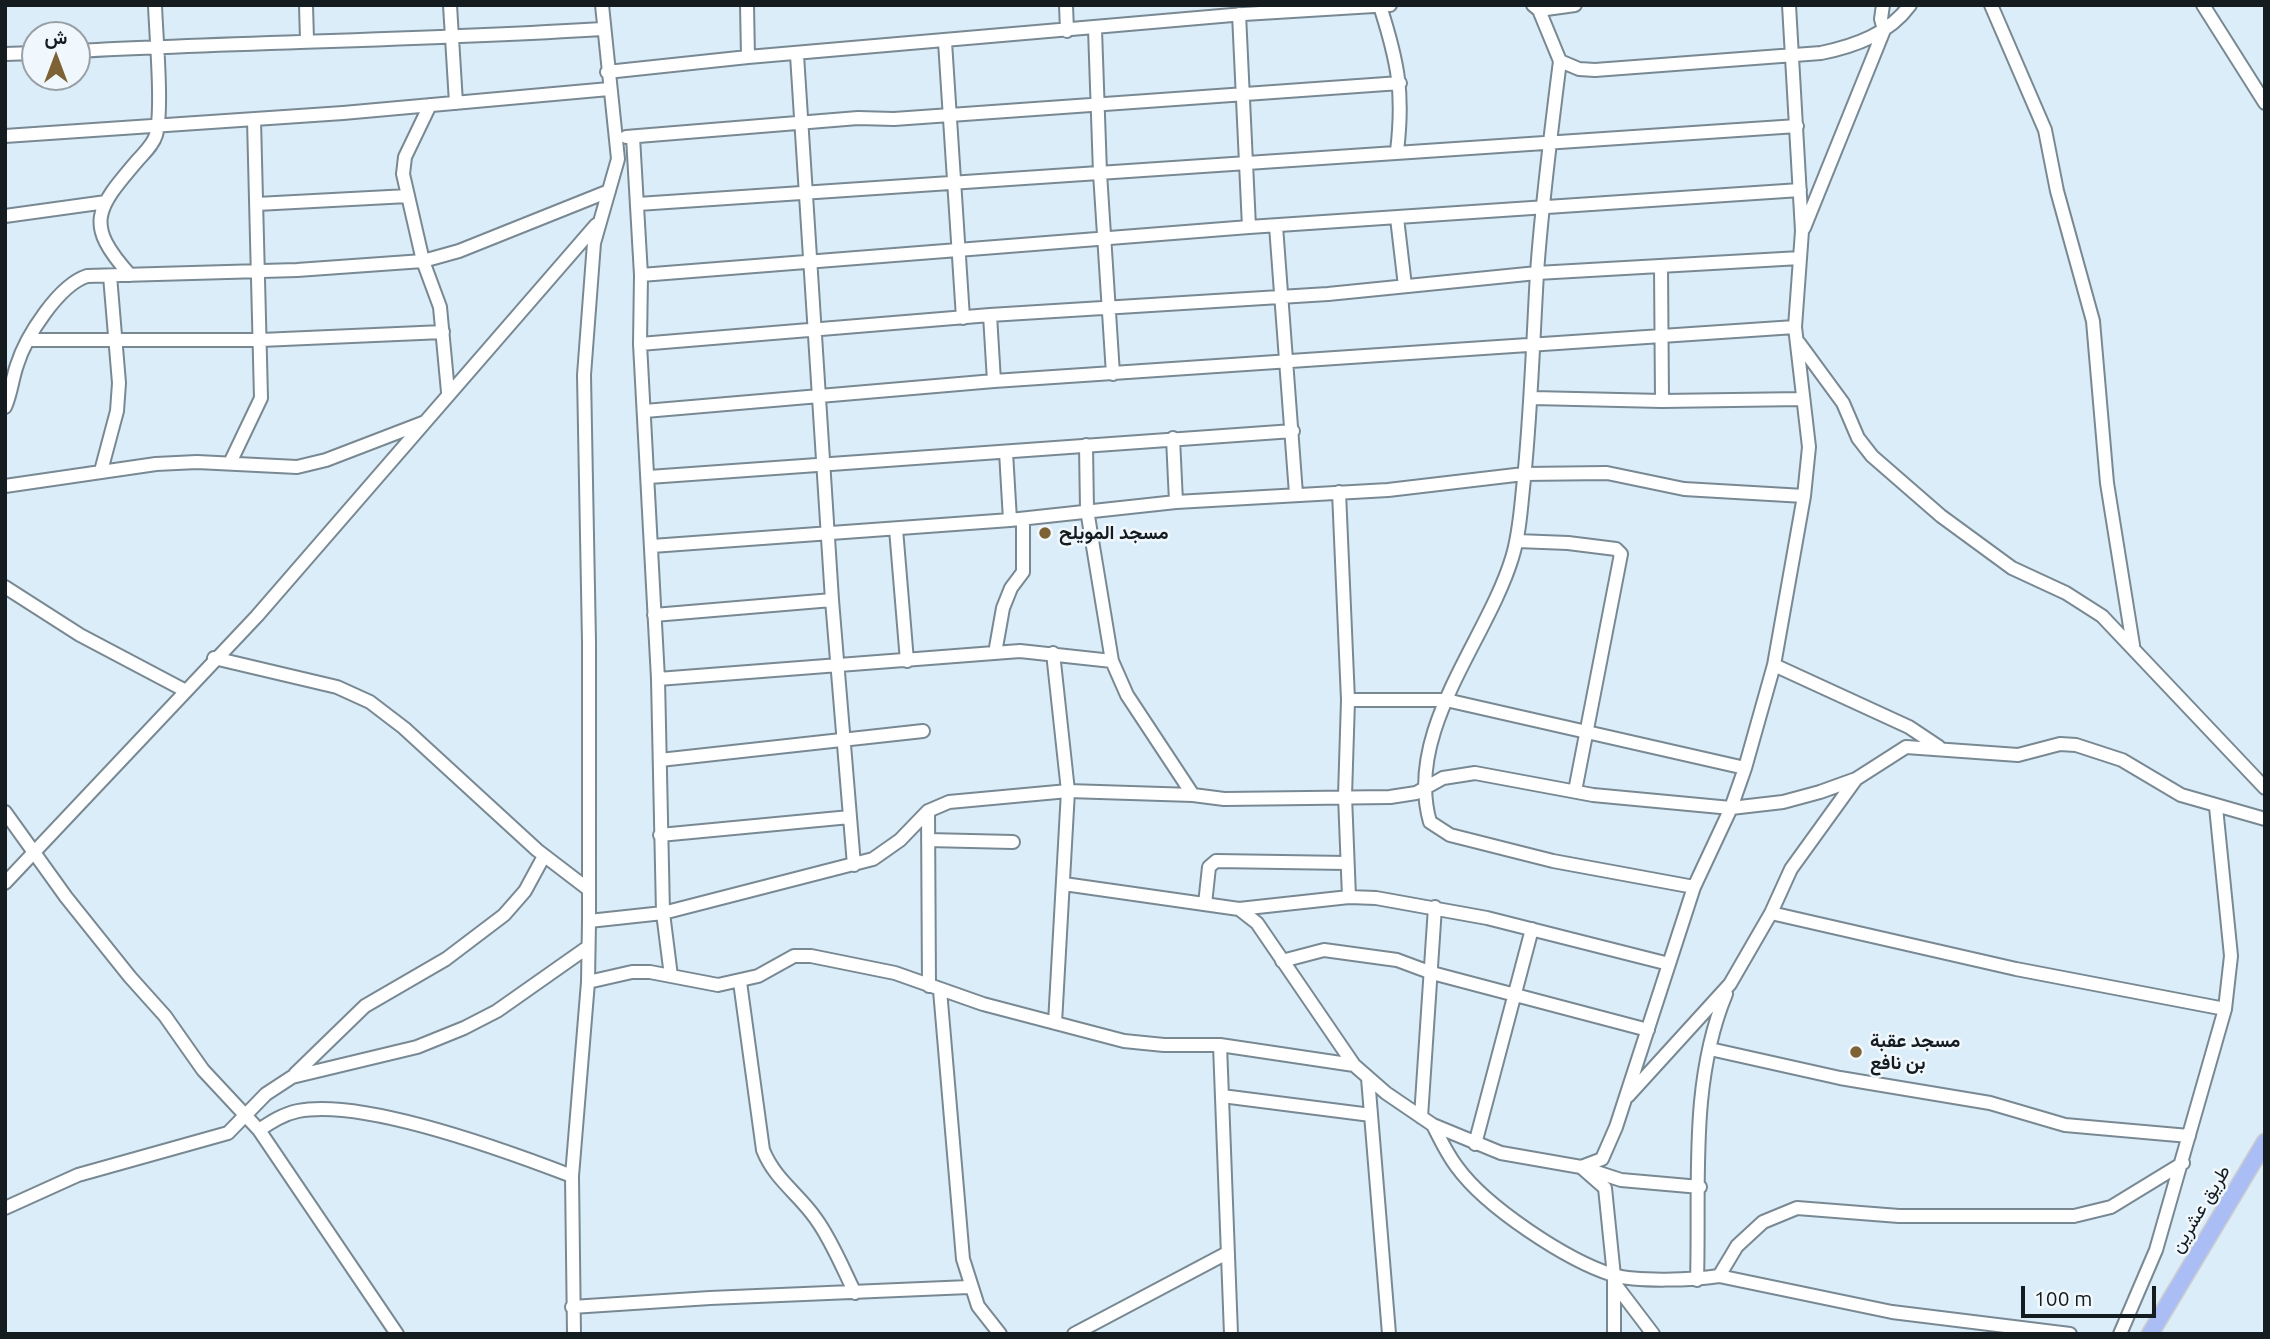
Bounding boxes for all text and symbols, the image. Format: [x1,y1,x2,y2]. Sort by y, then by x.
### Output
north arrow [21,21,91,91]
text: ش [45,26,67,48]
place label: مسجد المويلح [1059,522,1169,544]
marker: مسجد المويلح [1037,525,1053,541]
place label: مسجد عقبة بن نافع [1870,1030,1960,1074]
marker: مسجد عقبة بن نافع [1848,1044,1864,1060]
street label: طريق عشرين [2165,1161,2235,1257]
scale bar [2025,1272,2160,1316]
text: 100 m [2034,1286,2092,1310]

